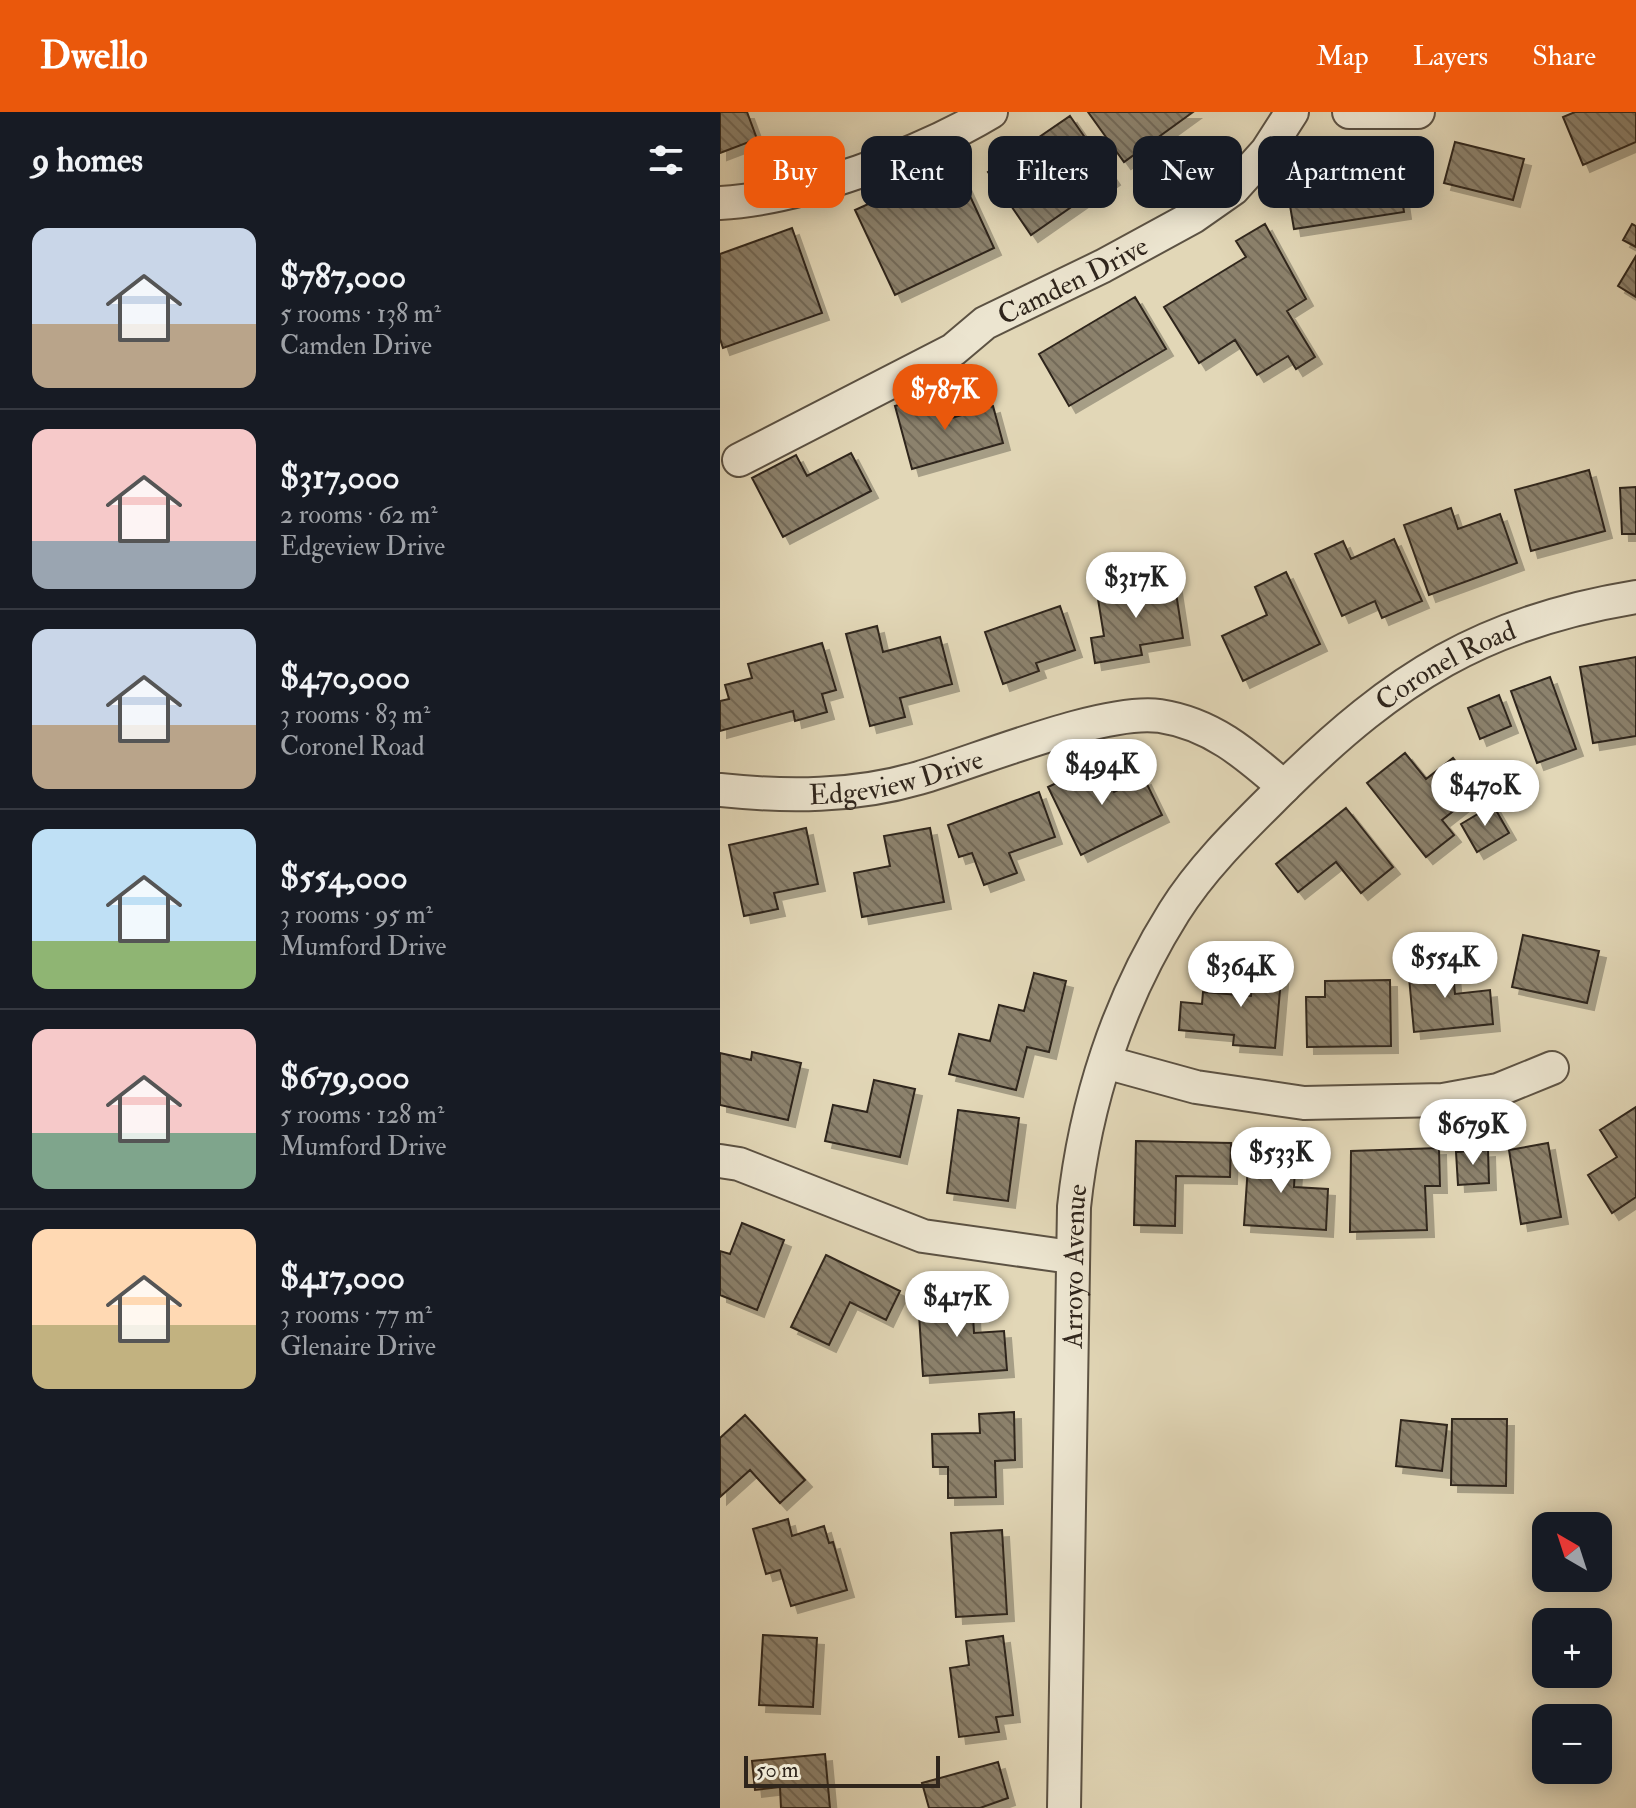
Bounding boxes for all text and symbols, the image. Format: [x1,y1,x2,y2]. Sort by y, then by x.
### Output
text: Dwello [40,32,148,80]
text: Map [1316,39,1369,74]
text: Layers [1413,39,1488,74]
text: Share [1532,39,1596,74]
chip: Buy [744,136,845,208]
chip: Rent [861,136,972,208]
chip: Filters [988,136,1117,208]
chip: New [1133,136,1242,208]
chip: Apartment [1258,136,1434,208]
icon: filters [644,138,688,182]
text: 9 homes [32,139,143,182]
street label: Camden Drive [992,229,1155,333]
text: $787,000 [280,255,406,298]
icon: home [96,260,192,356]
text: 5 rooms · 138 m² [280,298,441,330]
text: Camden Drive [280,330,432,362]
pin: $787K [889,364,1001,432]
text: $787K [911,374,979,406]
text: $317,000 [280,456,400,499]
icon: home [96,461,192,557]
text: 2 rooms · 62 m² [280,499,438,531]
text: Edgeview Drive [280,531,445,563]
pin: $317K [1080,552,1192,620]
text: $317K [1104,562,1168,594]
street label: Coronel Road [1369,613,1521,719]
text: $470,000 [280,656,410,699]
icon: home [96,661,192,757]
text: 3 rooms · 83 m² [280,699,430,731]
text: Coronel Road [280,731,424,763]
pin: $494K [1046,739,1158,807]
street label: Edgeview Drive [808,742,988,813]
text: $494K [1065,749,1139,781]
pin: $470K [1429,760,1541,828]
text: $470K [1449,770,1521,802]
text: $554,000 [280,856,408,899]
icon: home [96,861,192,957]
text: 3 rooms · 95 m² [280,899,433,931]
text: Mumford Drive [280,931,447,963]
pin: $554K [1389,932,1501,1000]
pin: $364K [1185,941,1297,1009]
text: $554K [1410,942,1480,974]
text: $364K [1206,951,1276,983]
text: $679,000 [280,1056,410,1099]
icon: home [96,1061,192,1157]
text: 5 rooms · 128 m² [280,1099,444,1131]
pin: $679K [1417,1099,1529,1167]
text: $679K [1437,1109,1509,1141]
pin: $533K [1225,1127,1337,1195]
text: Mumford Drive [280,1131,447,1163]
text: $533K [1249,1137,1313,1169]
street label: Arroyo Avenue [1056,1182,1096,1350]
text: $417,000 [280,1256,405,1299]
icon: home [96,1261,192,1357]
pin: $417K [901,1271,1013,1339]
text: $417K [923,1281,991,1313]
text: 3 rooms · 77 m² [280,1299,432,1331]
text: Glenaire Drive [280,1331,436,1363]
north arrow [1532,1512,1612,1592]
map controls [1532,1512,1612,1784]
button: + [1532,1608,1612,1688]
button: − [1532,1704,1612,1784]
scale bar [744,1752,940,1788]
text: 50 m [756,1756,798,1784]

